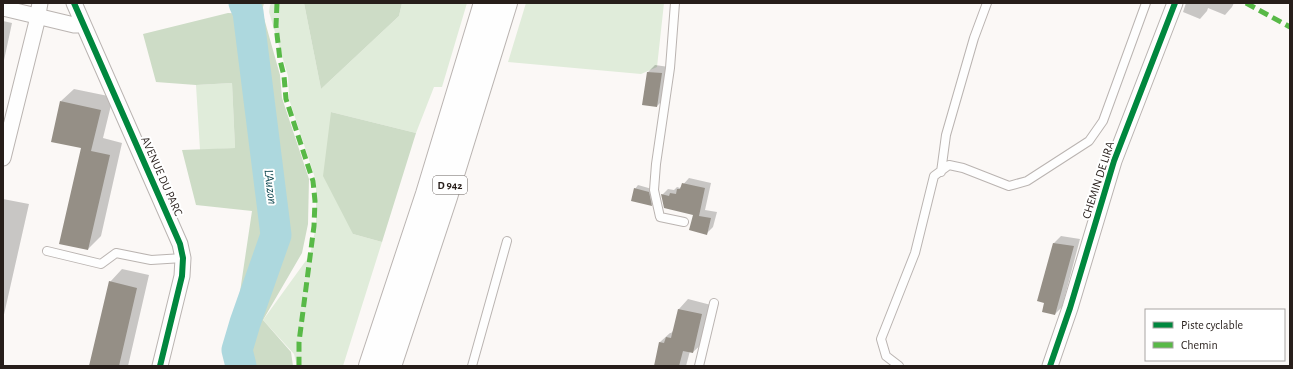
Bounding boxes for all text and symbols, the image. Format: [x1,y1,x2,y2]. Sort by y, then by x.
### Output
street label: AVENUE DU PARC [139,135,185,217]
street label: CHEMIN DE LIRA [1080,140,1116,220]
water label: L'Auzon [261,169,279,205]
road number: D 942 [433,176,467,194]
legend [1145,309,1285,361]
text: Piste cyclable [1181,319,1243,332]
text: Chemin [1181,339,1218,351]

